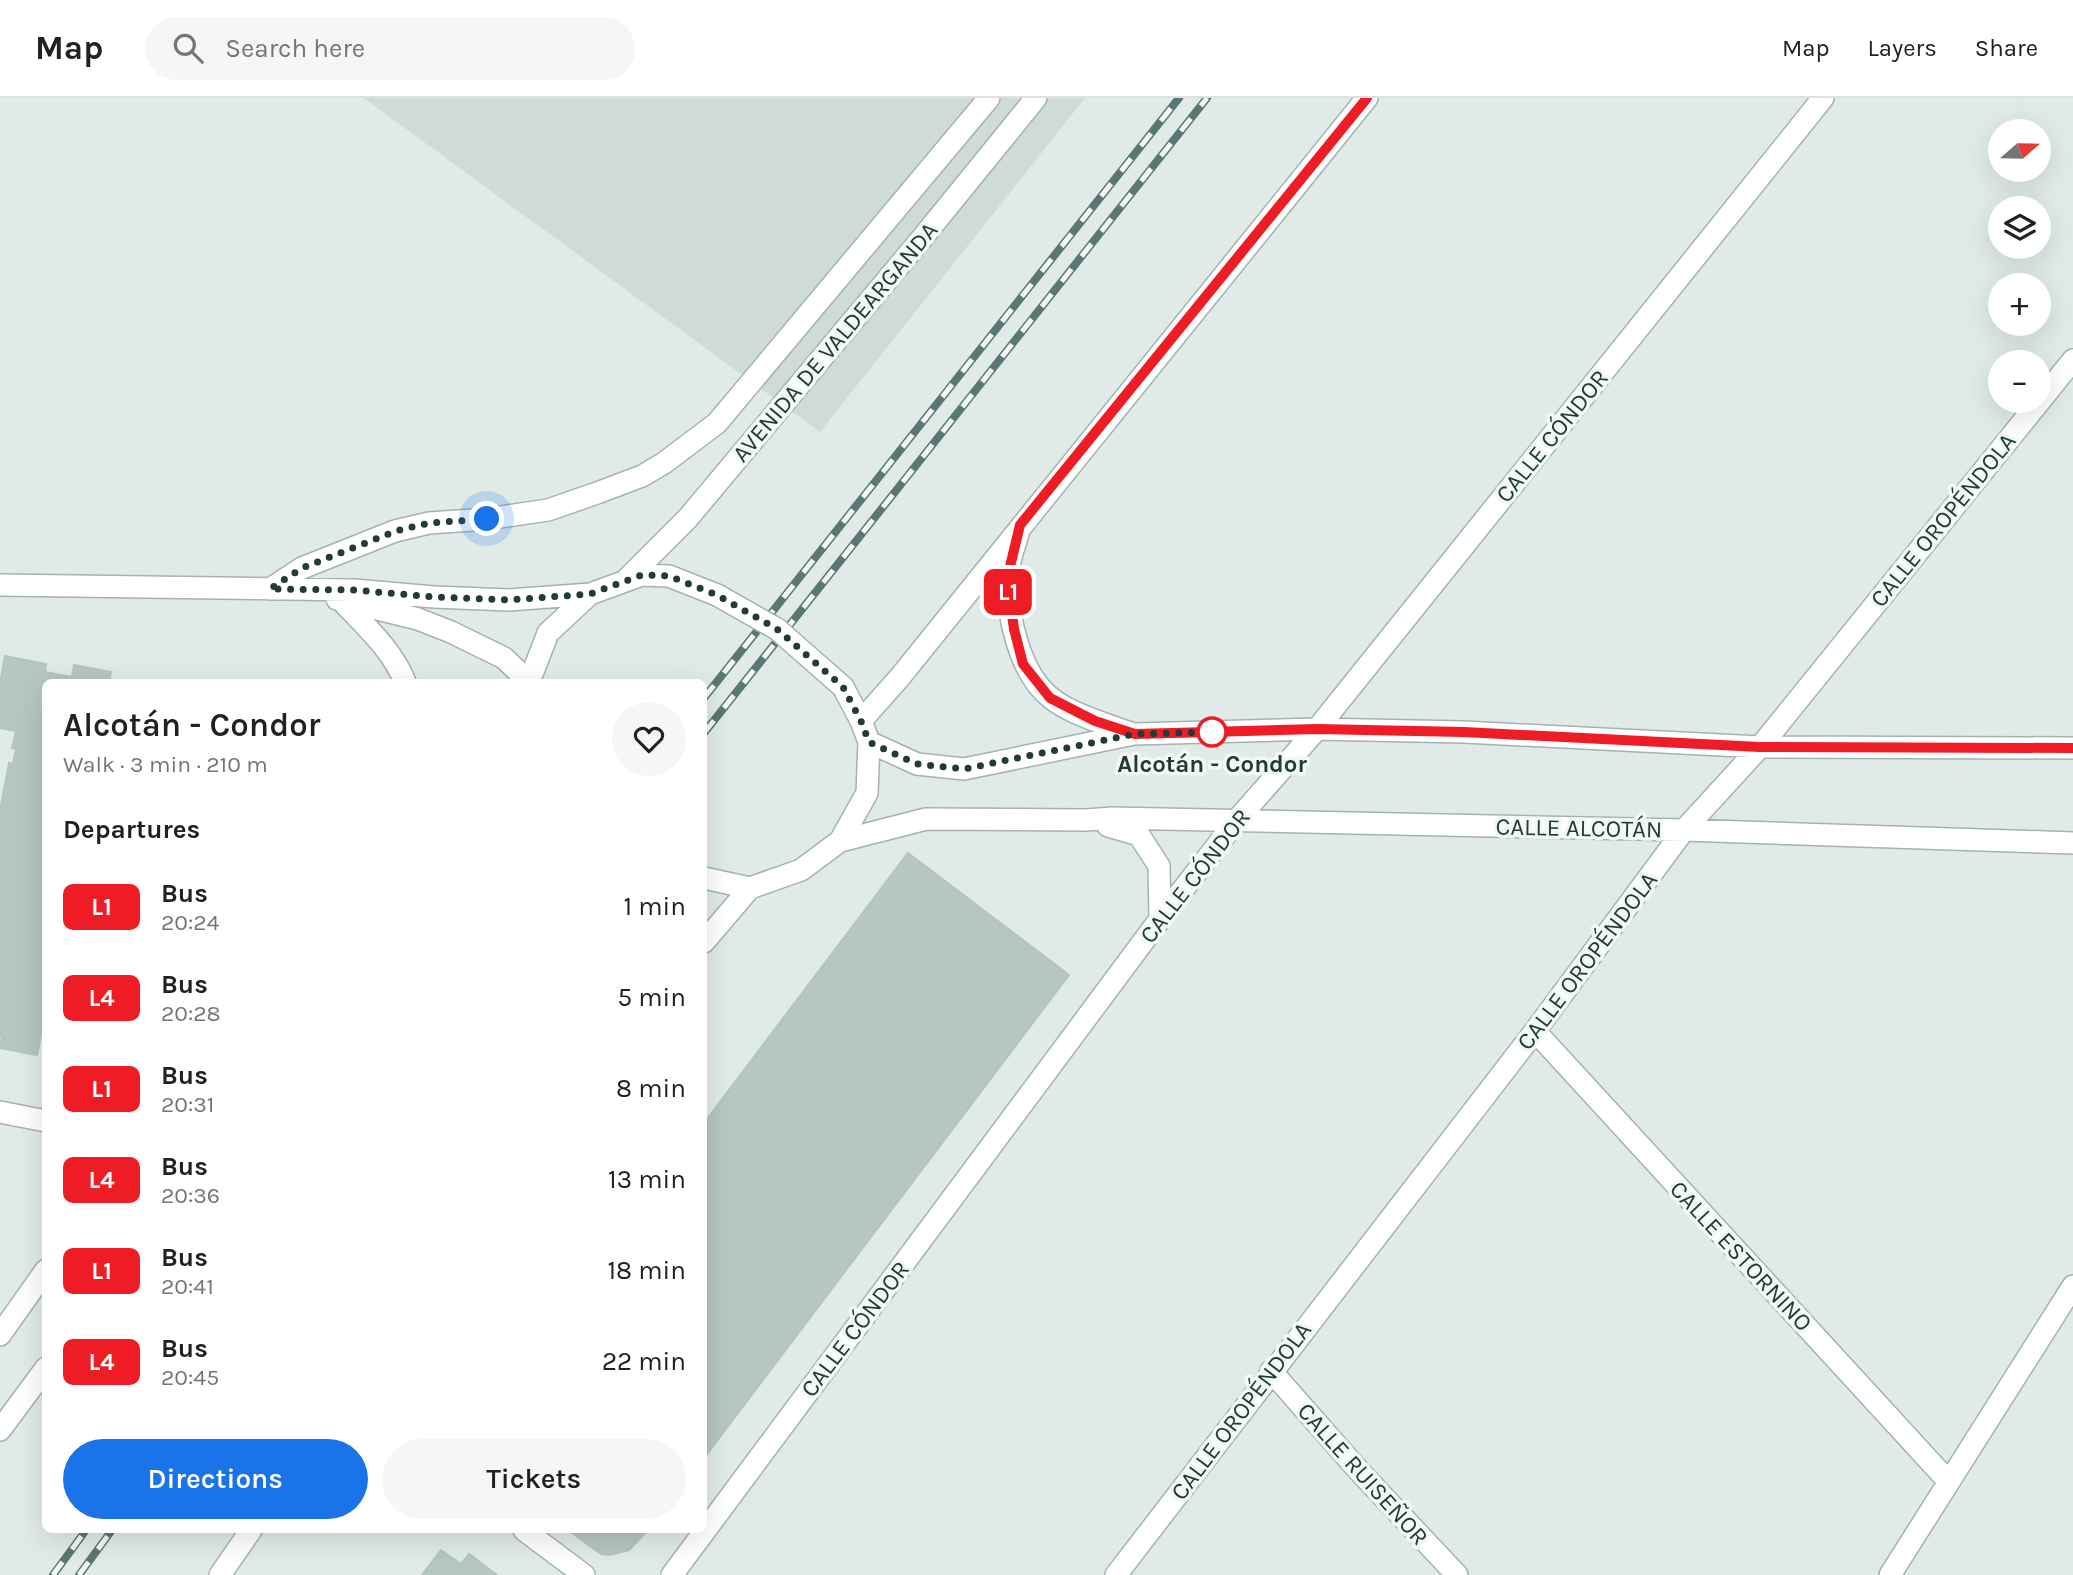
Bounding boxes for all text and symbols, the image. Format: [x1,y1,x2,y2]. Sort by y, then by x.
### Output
search box [145,17,635,80]
text: Map [35,29,103,67]
icon: search [169,29,207,67]
text: Search here [225,33,365,64]
text: Map [1782,34,1830,62]
text: Layers [1868,34,1937,62]
text: Share [1975,34,2038,62]
north arrow [1988,119,2051,182]
map controls [1988,119,2051,413]
button: layers [1988,196,2051,259]
street label: AVENIDA DE VALDEARGANDA [726,216,944,468]
button: + [1988,273,2051,336]
button: − [1988,350,2051,413]
street label: CALLE CÓNDOR [1490,364,1614,508]
street label: CALLE OROPÉNDOLA [1864,427,2022,612]
your location [469,501,504,536]
line badge: L1 [976,569,1040,615]
text: L1 [998,578,1018,606]
button: heart [612,702,686,776]
text: Alcotán - Condor [63,706,320,744]
marker: Alcotán - Condor [1197,717,1227,747]
place label: Alcotán - Condor [1117,750,1307,778]
text: Walk · 3 min · 210 m [63,751,268,778]
street label: CALLE CÓNDOR [1134,803,1256,949]
street label: CALLE ALCOTÁN [1495,812,1663,843]
text: Departures [63,814,200,845]
street label: CALLE OROPÉNDOLA [1510,866,1663,1055]
text: Bus [161,878,208,909]
text: 1 min [623,891,686,922]
text: L1 [91,893,112,921]
text: 20:24 [161,909,219,936]
text: Bus [161,969,208,1000]
text: 5 min [617,982,686,1013]
text: L4 [88,984,115,1012]
text: 20:28 [161,1000,221,1027]
text: Bus [161,1060,208,1091]
text: 8 min [616,1073,686,1104]
text: L1 [91,1075,112,1103]
text: 20:31 [161,1091,214,1118]
text: Bus [161,1151,208,1182]
text: 13 min [608,1164,686,1195]
text: L4 [88,1166,115,1194]
street label: CALLE ESTORNINO [1664,1175,1818,1337]
text: 20:36 [161,1182,220,1209]
text: Bus [161,1242,208,1273]
text: 18 min [607,1255,686,1286]
street label: CALLE CÓNDOR [795,1256,915,1402]
text: L1 [91,1257,112,1285]
text: 20:41 [161,1273,214,1300]
street label: CALLE OROPÉNDOLA [1164,1316,1317,1505]
text: Bus [161,1333,208,1364]
text: 22 min [602,1346,686,1377]
text: L4 [88,1348,115,1376]
text: 20:45 [161,1364,219,1391]
street label: CALLE RUISEÑOR [1292,1397,1434,1551]
button: Directions [63,1439,368,1519]
button: Tickets [382,1439,686,1519]

